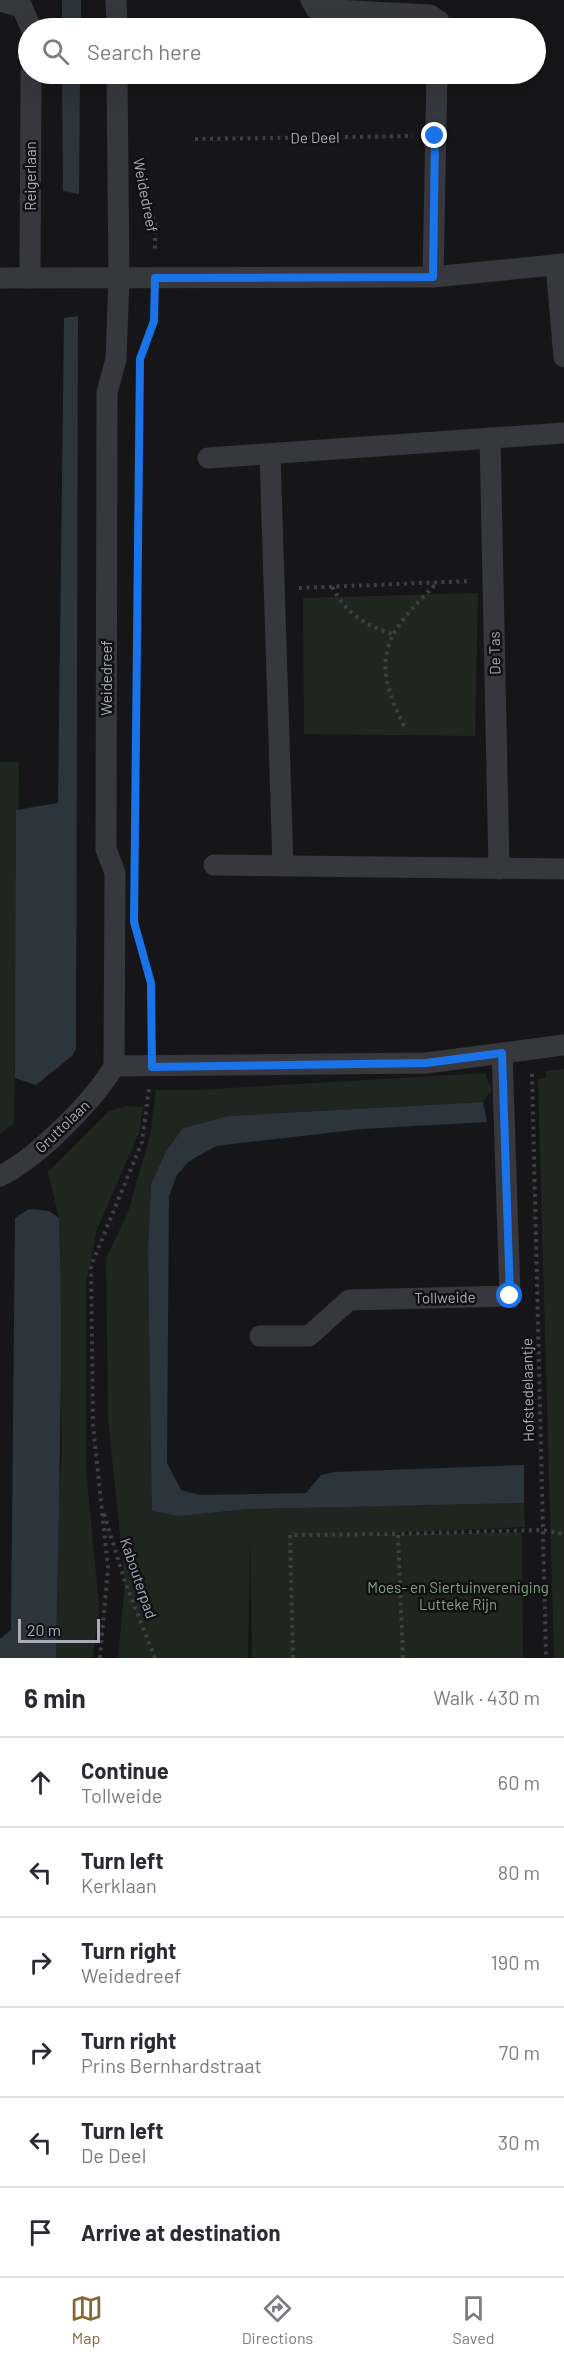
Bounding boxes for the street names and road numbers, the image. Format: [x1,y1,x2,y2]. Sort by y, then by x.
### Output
street label: De Deel [290,128,340,146]
street label: Reigerlaan [21,141,39,211]
street label: Weidedreef [130,156,162,234]
street label: De Tas [485,631,503,675]
street label: Weidedreef [97,640,115,716]
street label: Gruttolaan [31,1096,93,1156]
street label: Tollweide [414,1287,476,1307]
street label: Hofstedelaantje [517,1338,537,1442]
street label: Kabouterpad [117,1535,161,1621]

